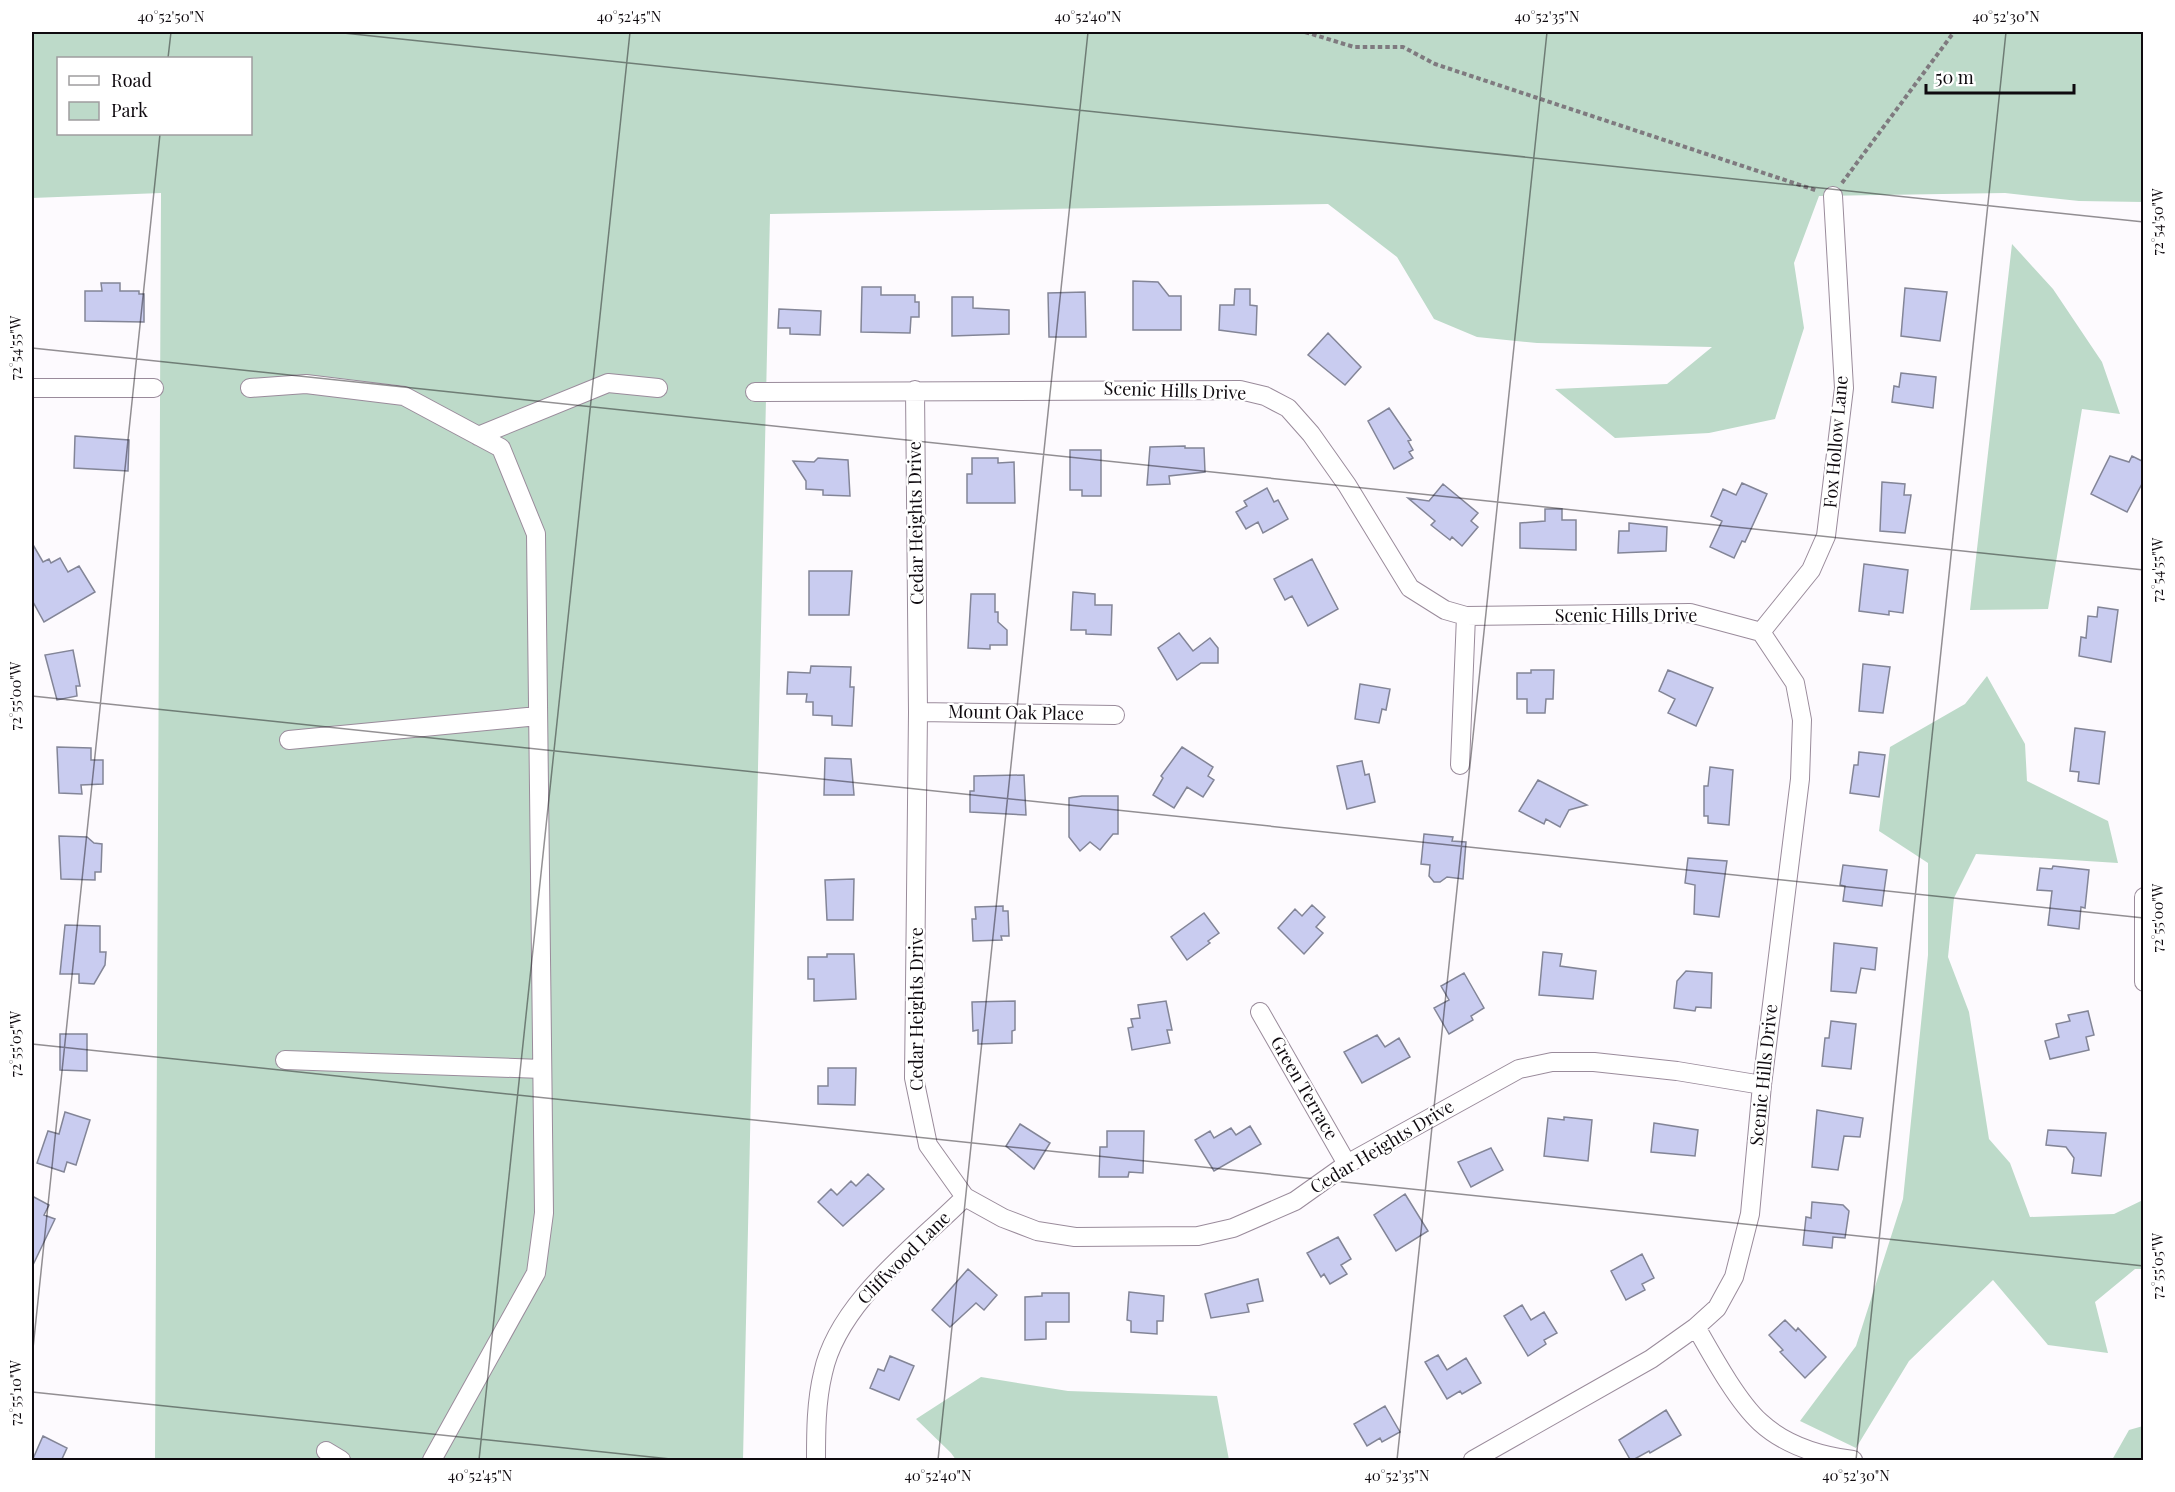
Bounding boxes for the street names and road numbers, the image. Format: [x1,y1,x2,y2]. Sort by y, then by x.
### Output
street label: Fox Hollow Lane [1817,375,1853,509]
street label: Scenic Hills Drive [1103,376,1247,404]
street label: Cedar Heights Drive [902,441,928,605]
street label: Scenic Hills Drive [1555,603,1697,627]
street label: Mount Oak Place [948,699,1084,725]
street label: Cedar Heights Drive [904,927,928,1091]
street label: Scenic Hills Drive [1744,1003,1782,1147]
street label: Green Terrace [1266,1031,1344,1144]
street label: Cedar Heights Drive [1305,1094,1458,1199]
street label: Cliffwood Lane [852,1206,955,1309]

